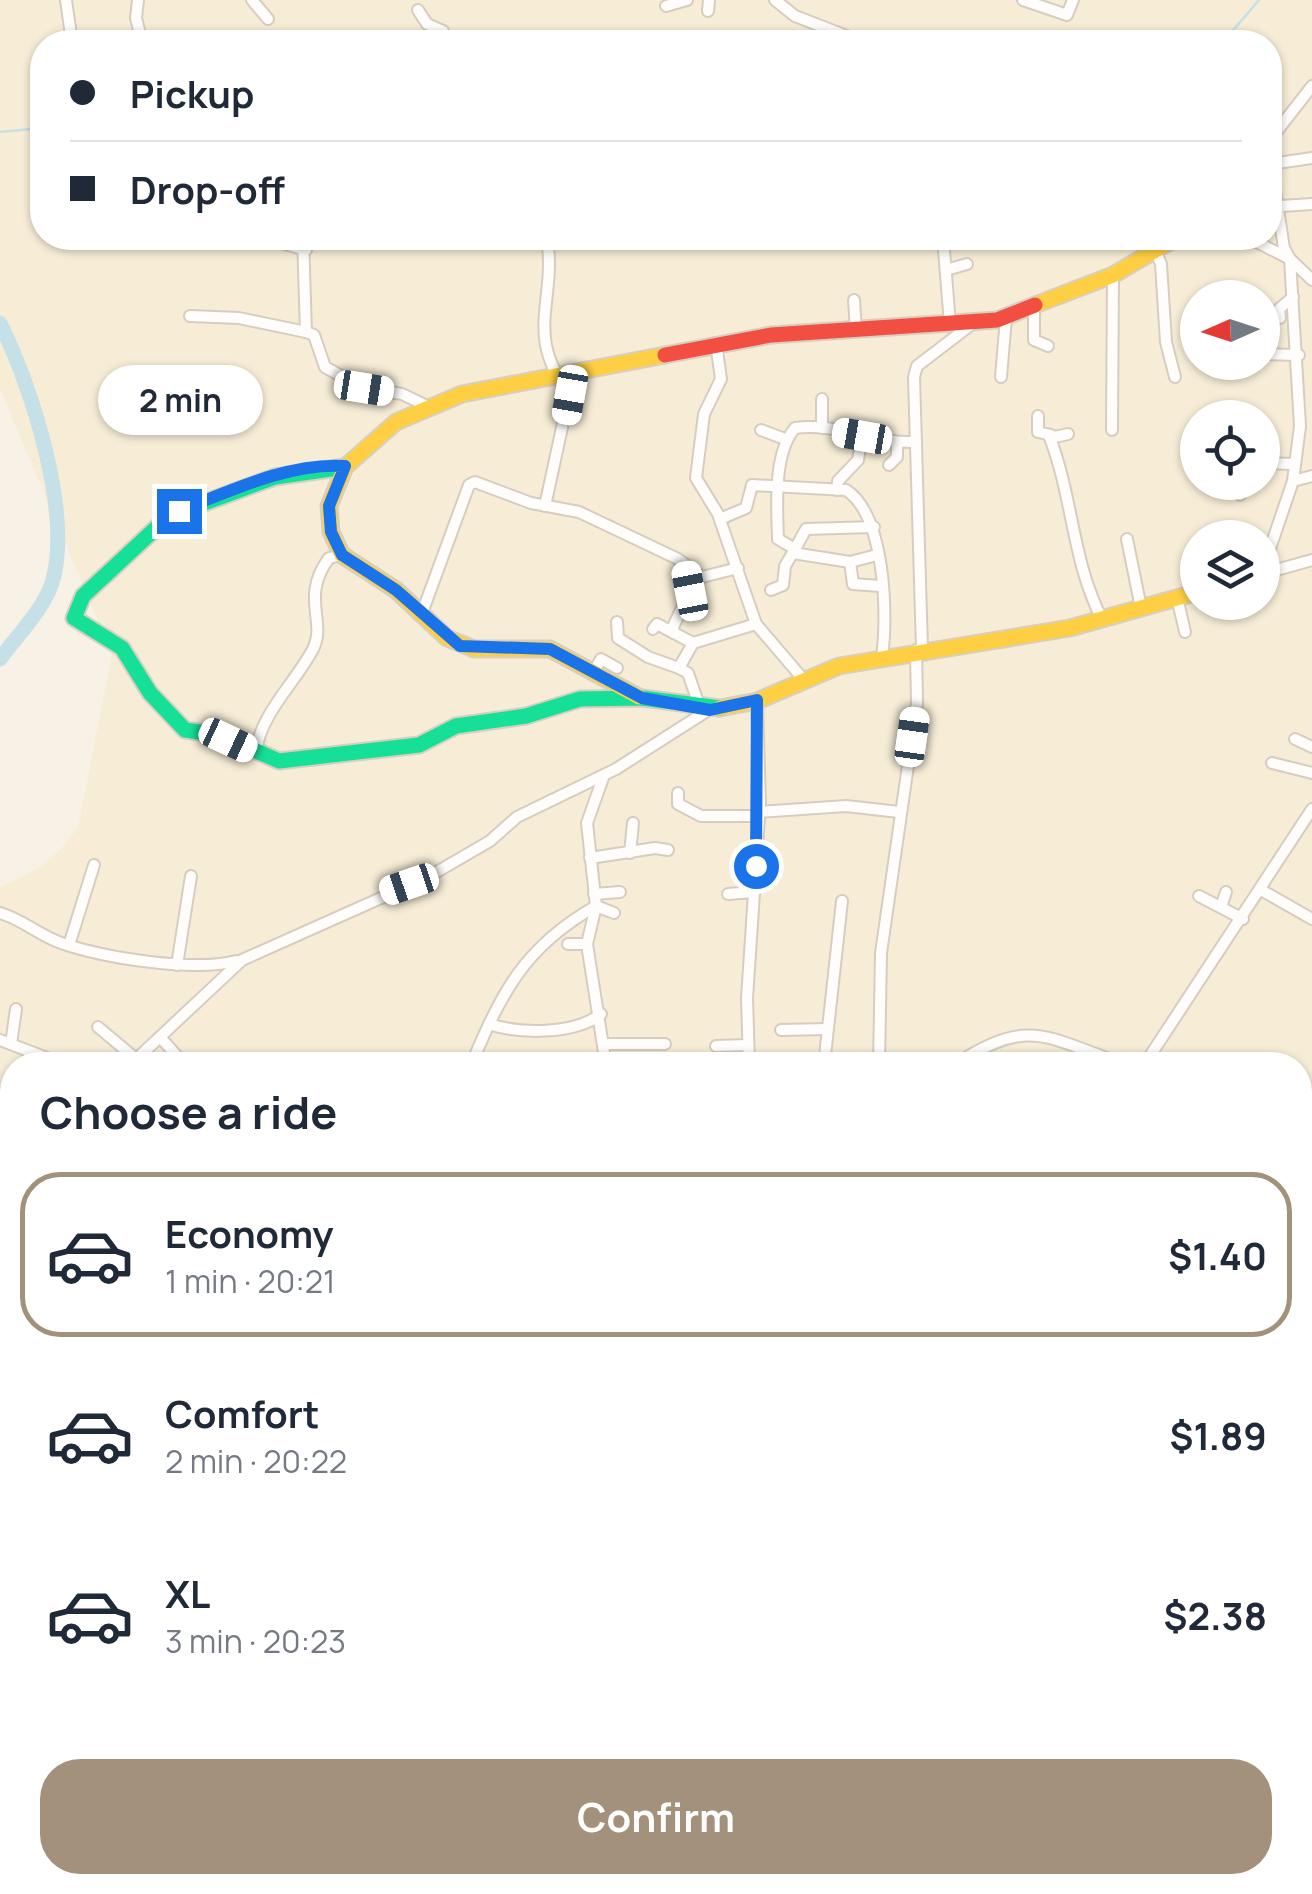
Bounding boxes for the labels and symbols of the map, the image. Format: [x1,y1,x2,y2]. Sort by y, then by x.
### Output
north arrow [1180,280,1280,380]
car [550,363,590,427]
callout: 2 min [96,366,262,436]
car [332,368,396,408]
car [830,416,894,456]
route end [157,489,202,534]
car [670,559,710,623]
car [893,705,931,769]
car [194,714,262,766]
route start [734,844,779,889]
car [376,860,442,908]

